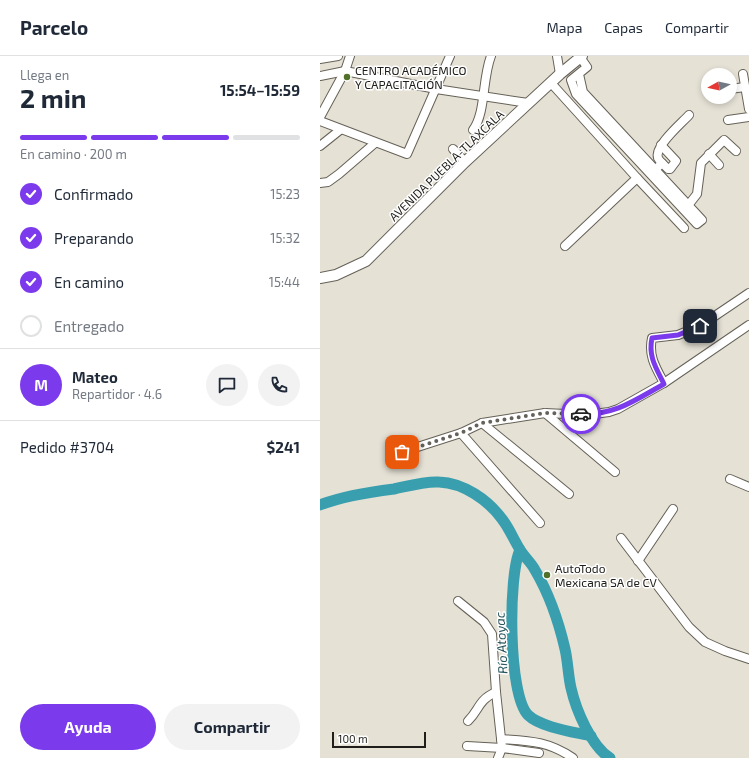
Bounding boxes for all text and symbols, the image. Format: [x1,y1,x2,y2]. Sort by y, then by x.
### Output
text: Parcelo [20,16,88,39]
text: Mapa [547,19,582,36]
text: Capas [604,19,643,36]
text: Compartir [665,19,729,36]
place label: CENTRO ACADÉMICO Y CAPACITACIÓN [355,63,467,91]
text: Llega en [20,67,69,83]
north arrow [701,68,737,104]
map controls [701,68,737,104]
marker: CENTRO ACADÉMICO Y CAPACITACIÓN [342,72,352,82]
text: 15:54–15:59 [220,81,300,99]
text: 2 min [20,82,86,113]
street label: AVENIDA PUEBLA-TLAXCALA [386,106,507,223]
text: En camino · 200 m [20,146,127,162]
icon: check [20,183,42,205]
text: Confirmado [54,185,133,203]
text: 15:23 [270,186,300,202]
icon: check [20,227,42,249]
text: Preparando [54,229,134,247]
text: 15:32 [270,230,300,246]
icon: check [20,271,42,293]
text: En camino [54,273,124,291]
text: 15:44 [269,274,300,290]
pin [683,309,717,343]
icon: home [689,315,711,337]
text: Entregado [54,317,124,335]
button: chat [206,364,248,406]
button: phone [258,364,300,406]
text: Mateo [72,368,118,386]
text: M [34,376,48,394]
text: Repartidor · 4.6 [72,386,162,402]
courier [561,394,601,434]
icon: car [570,403,592,425]
pin [385,435,419,469]
text: Pedido #3704 [20,438,114,456]
text: $241 [267,438,300,456]
icon: bag [391,441,413,463]
place label: AutoTodo Mexicana SA de CV [555,561,657,589]
marker: AutoTodo Mexicana SA de CV [542,570,552,580]
water label: Río Atoyac [491,611,511,674]
button: Ayuda [20,704,156,750]
button: Compartir [164,704,300,750]
scale bar [332,730,426,749]
text: 100 m [338,732,368,745]

